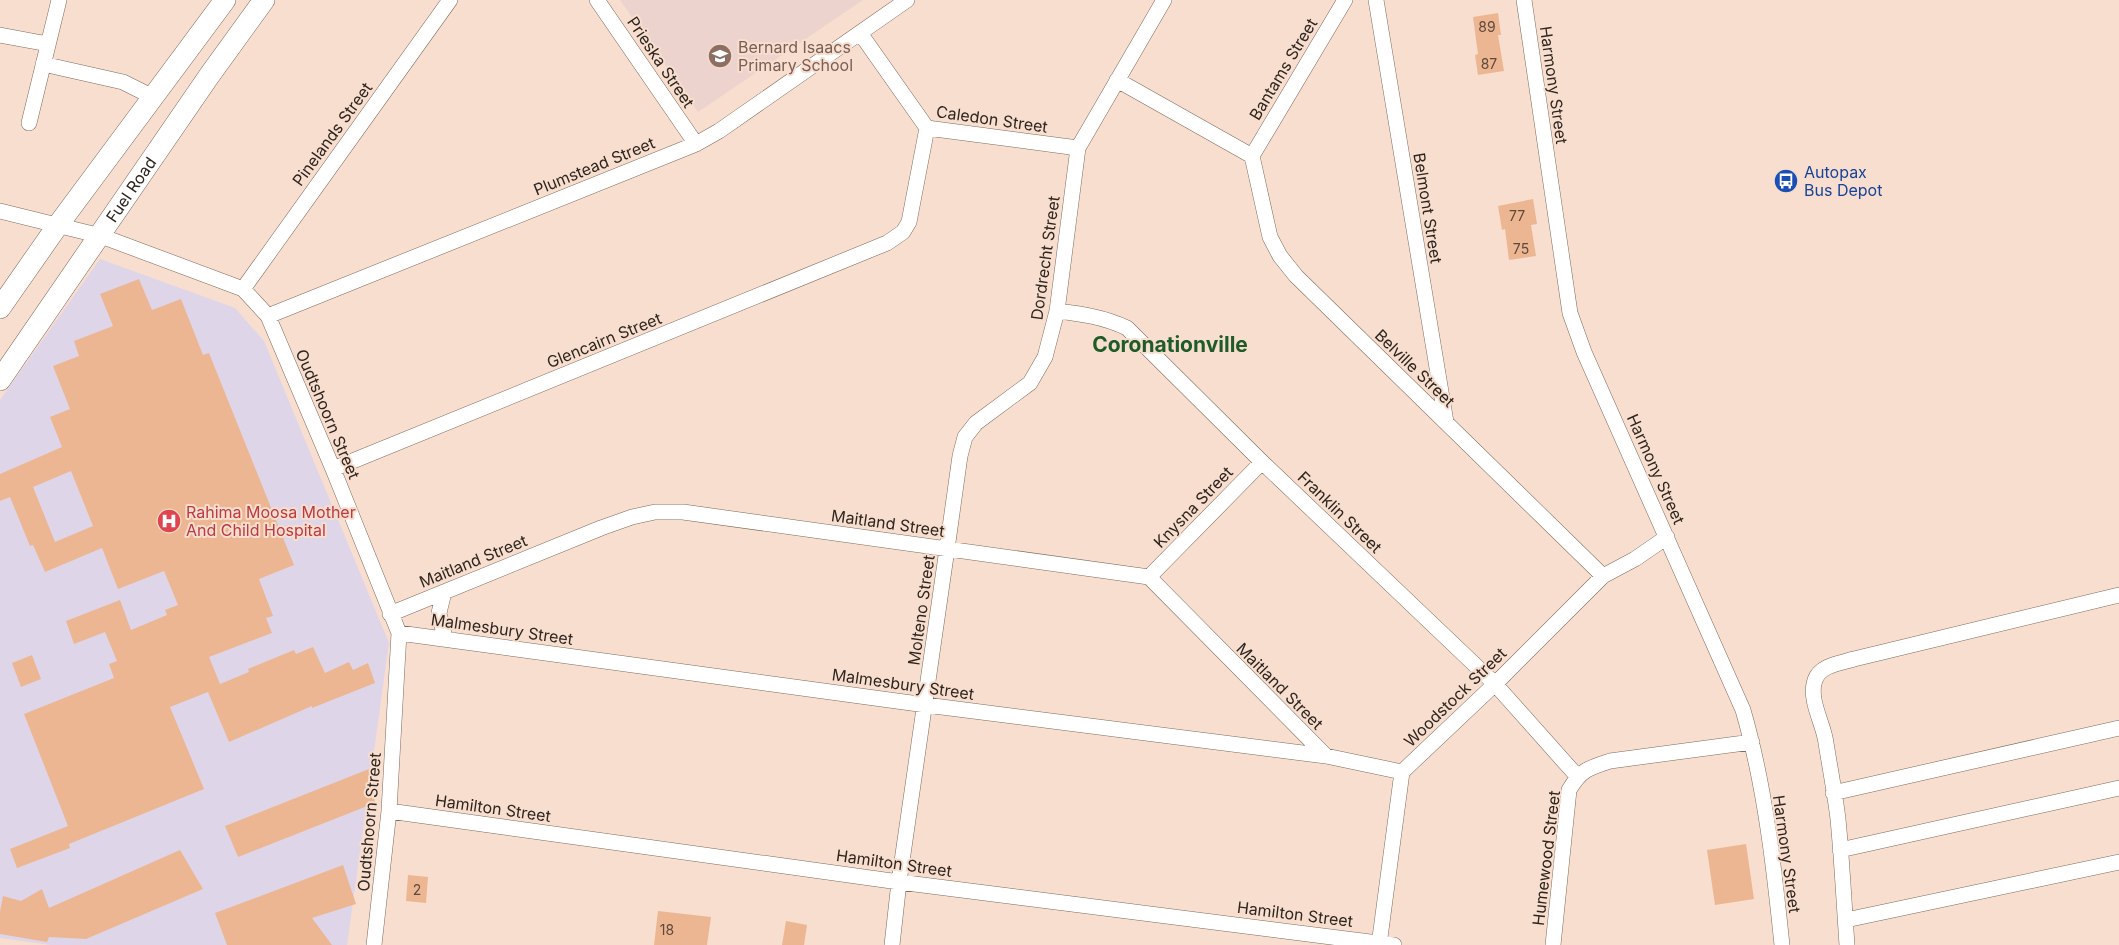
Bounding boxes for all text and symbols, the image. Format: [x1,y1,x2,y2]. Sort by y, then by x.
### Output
street label: Prieska Street [623,13,699,111]
street label: Bantams Street [1245,14,1321,124]
house number: 89 [1478,18,1496,35]
street label: Harmony Street [1536,25,1572,145]
place label: Bernard Isaacs Primary School [738,37,853,75]
school or university icon: Bernard Isaacs Primary School [707,43,733,69]
house number: 87 [1481,55,1497,72]
street label: Pinelands Street [288,78,376,190]
street label: Caledon Street [935,101,1049,137]
street label: Plumstead Street [530,133,658,199]
street label: Belmont Street [1409,151,1447,265]
street label: Fuel Road [101,153,160,226]
place label: Autopax Bus Depot [1804,162,1882,200]
bus stop icon: Autopax Bus Depot [1773,168,1799,194]
street label: Dordrecht Street [1026,195,1064,321]
house number: 77 [1509,207,1525,224]
house number: 75 [1513,240,1529,257]
street label: Glencairn Street [544,308,664,372]
street label: Belville Street [1371,325,1459,411]
district label: Coronationville [1092,332,1248,357]
street label: Oudtshoorn Street [292,346,364,482]
street label: Harmony Street [1623,411,1689,527]
street label: Knysna Street [1149,462,1237,552]
street label: Franklin Street [1294,467,1386,557]
place label: Rahima Moosa Mother And Child Hospital [186,502,356,540]
street label: Maitland Street [830,505,946,541]
hospital icon: Rahima Moosa Mother And Child Hospital [156,508,182,534]
street label: Maitland Street [416,530,530,592]
street label: Molteno Street [903,554,939,666]
street label: Malmesbury Street [430,609,574,649]
street label: Maitland Street [1233,639,1327,733]
street label: Woodstock Street [1400,643,1510,751]
street label: Malmesbury Street [831,664,975,704]
street label: Oudtshoorn Street [353,752,385,892]
street label: Humewood Street [1528,789,1564,927]
street label: Hamilton Street [434,790,552,826]
street label: Harmony Street [1769,794,1805,914]
street label: Hamilton Street [835,845,953,881]
house number: 2 [413,881,421,898]
street label: Hamilton Street [1236,897,1354,931]
house number: 18 [660,921,674,938]

